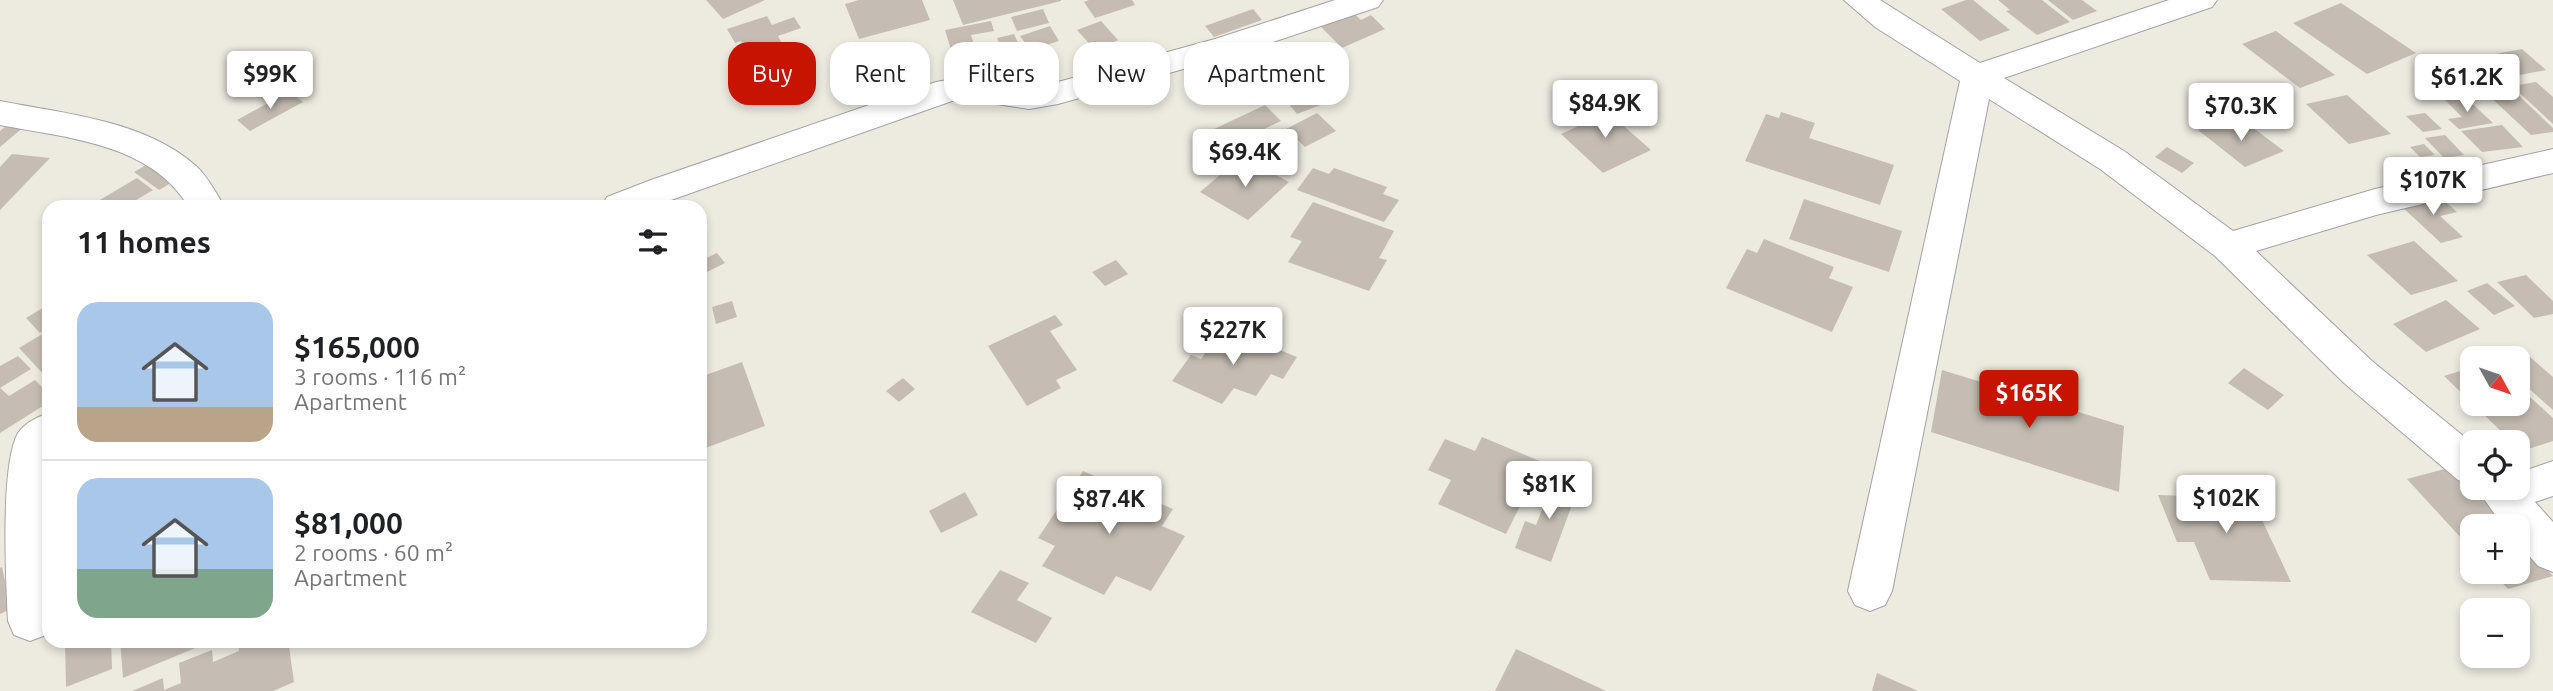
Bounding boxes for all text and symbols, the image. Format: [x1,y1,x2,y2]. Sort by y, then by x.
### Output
chip: Buy [728,42,816,105]
chip: Rent [830,42,930,105]
chip: Filters [944,42,1059,105]
chip: New [1073,42,1170,105]
chip: Apartment [1184,42,1349,105]
pin: $99K [229,52,311,111]
pin: $61.2K [2410,54,2524,114]
text: $99K [243,61,297,86]
text: $61.2K [2431,64,2503,89]
pin: $84.9K [1548,80,1662,140]
pin: $70.3K [2184,83,2298,143]
text: $84.9K [1569,90,1641,115]
text: $70.3K [2205,93,2277,118]
pin: $69.4K [1188,130,1302,189]
text: $69.4K [1209,139,1281,164]
pin: $107K [2384,158,2482,217]
text: $107K [2399,167,2467,192]
icon: filters [634,223,672,261]
text: 11 homes [77,225,211,259]
pin: $227K [1184,308,1282,367]
text: $227K [1199,317,1267,342]
icon: home [133,330,217,414]
text: $165,000 [294,330,420,364]
north arrow [2460,346,2530,416]
map controls [2460,346,2530,668]
text: 3 rooms · 116 m² [294,364,466,389]
pin: $165K [1980,370,2078,430]
text: $165K [1995,380,2063,405]
text: Apartment [294,389,407,414]
button: locate [2460,430,2530,500]
pin: $81K [1508,462,1590,521]
text: $81K [1522,471,1576,496]
pin: $87.4K [1052,476,1166,536]
pin: $102K [2177,476,2275,535]
text: $102K [2192,485,2260,510]
text: $87.4K [1073,486,1145,511]
icon: home [133,506,217,590]
text: $81,000 [294,506,403,540]
button: + [2460,514,2530,584]
text: 2 rooms · 60 m² [294,540,453,565]
text: Apartment [294,565,407,590]
button: − [2460,598,2530,668]

